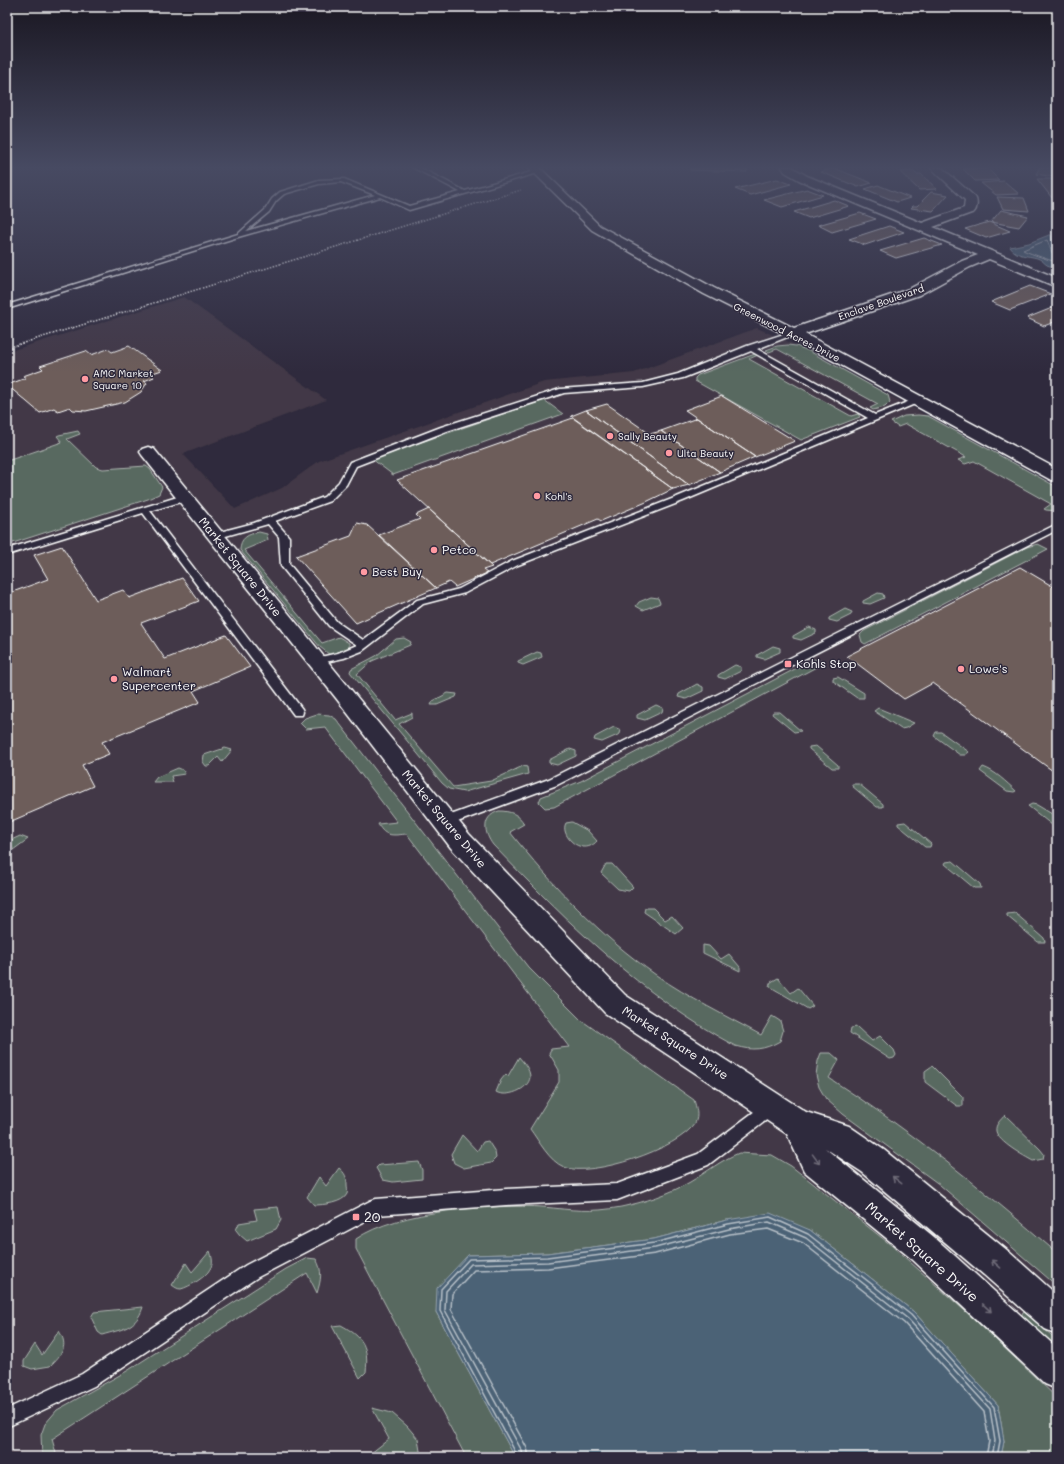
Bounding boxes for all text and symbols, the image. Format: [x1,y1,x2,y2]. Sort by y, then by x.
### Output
street label: Enclave Boulevard [836,281,926,323]
street label: Greenwood Acres Drive [731,299,843,365]
place label: AMC Market Square 10 [93,366,153,392]
marker: AMC Market Square 10 [80,374,90,384]
place label: Sally Beauty [618,429,677,443]
marker: Sally Beauty [605,431,615,441]
place label: Ulta Beauty [677,446,734,460]
marker: Ulta Beauty [664,448,674,458]
place label: Kohl's [545,489,572,503]
marker: Kohl's [532,491,542,501]
street label: Market Square Drive [196,513,286,619]
place label: Petco [442,541,476,557]
marker: Petco [429,545,439,555]
place label: Best Buy [372,563,422,579]
marker: Best Buy [359,567,369,577]
place label: Kohls Stop [796,655,856,671]
marker: Kohls Stop [783,659,793,669]
place label: Lowe's [969,660,1008,676]
place label: Walmart Supercenter [122,663,196,693]
marker: Lowe's [956,664,966,674]
marker: Walmart Supercenter [109,674,119,684]
street label: Market Square Drive [399,766,491,871]
street label: Market Square Drive [619,1002,732,1082]
one-way arrow [811,1153,820,1164]
one-way arrow [891,1175,902,1184]
street label: Market Square Drive [862,1197,983,1306]
place label: 20 [364,1207,381,1226]
marker: 20 [351,1212,361,1222]
one-way arrow [991,1259,1002,1268]
one-way arrow [982,1303,992,1312]

